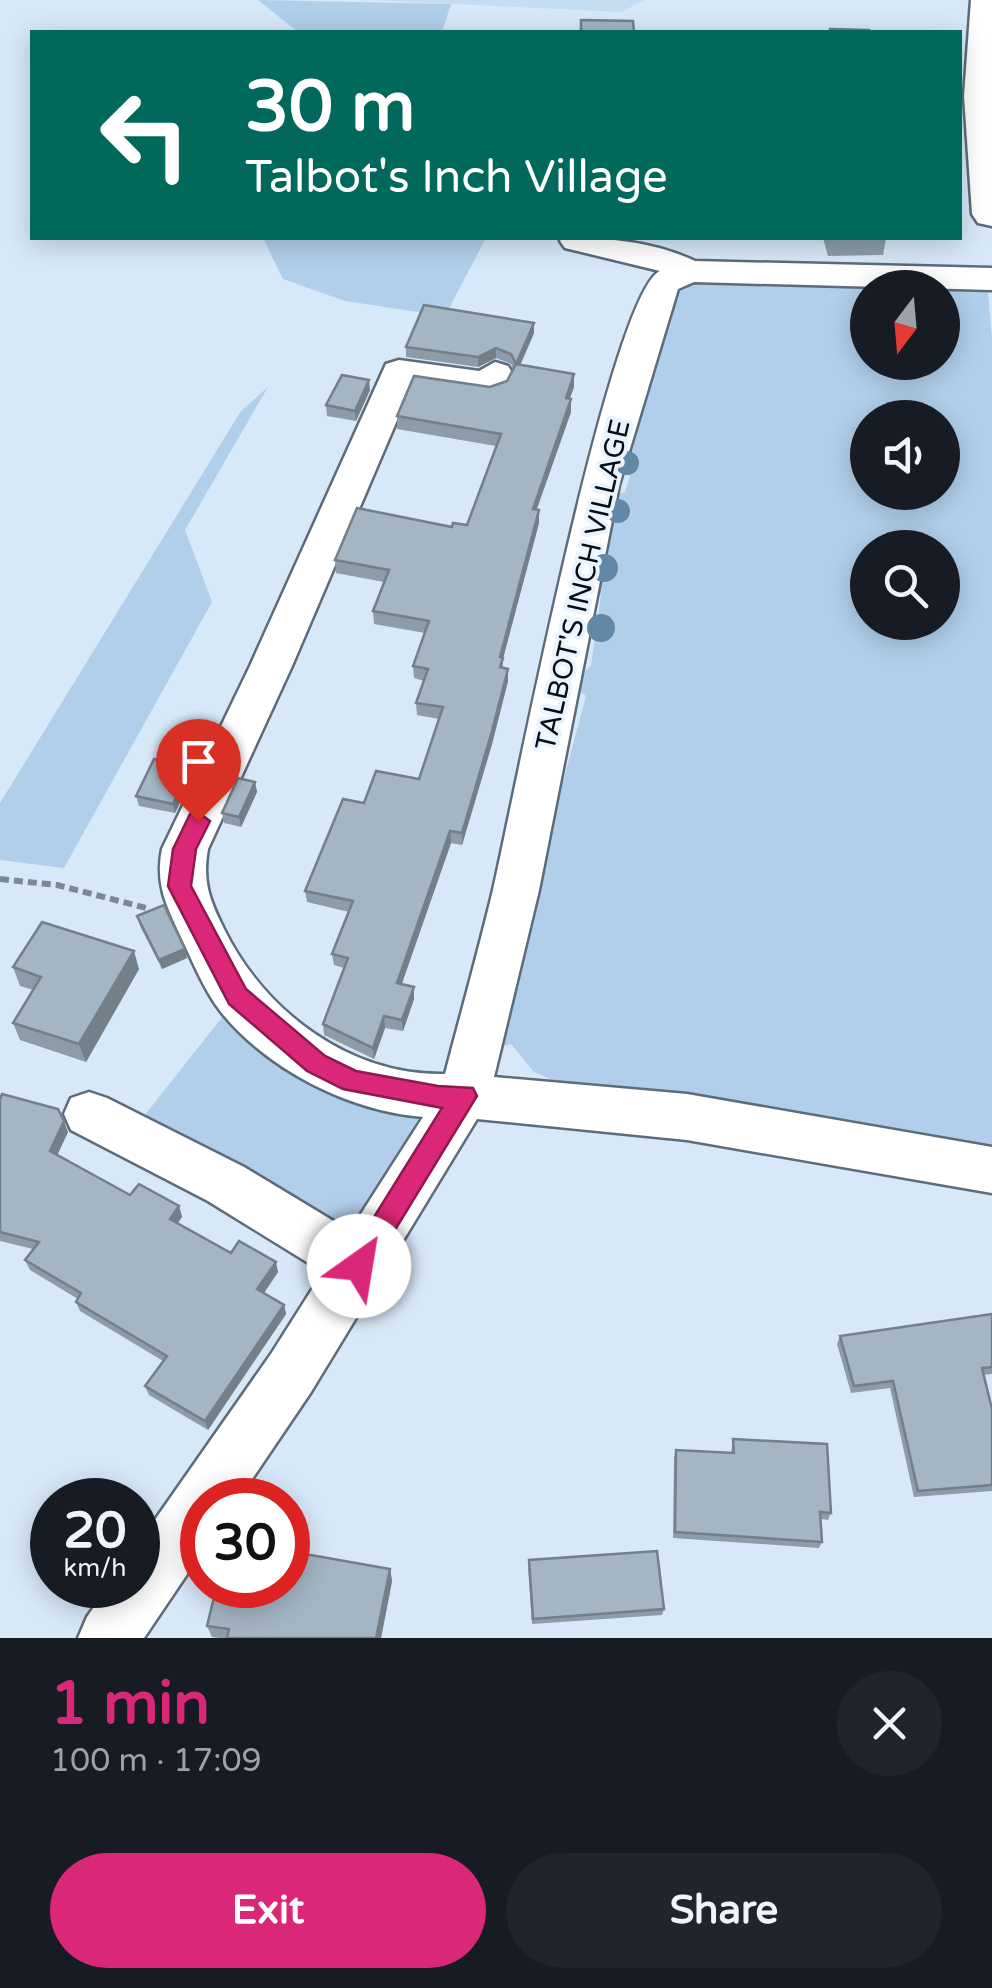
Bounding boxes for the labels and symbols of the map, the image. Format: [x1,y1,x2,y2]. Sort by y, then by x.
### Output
north arrow [850,270,960,380]
street label: TALBOT'S INCH VILLAGE [528,416,638,754]
pin [156,719,241,822]
position arrow [307,1214,411,1318]
speed limit sign: 30 [180,1478,310,1608]

